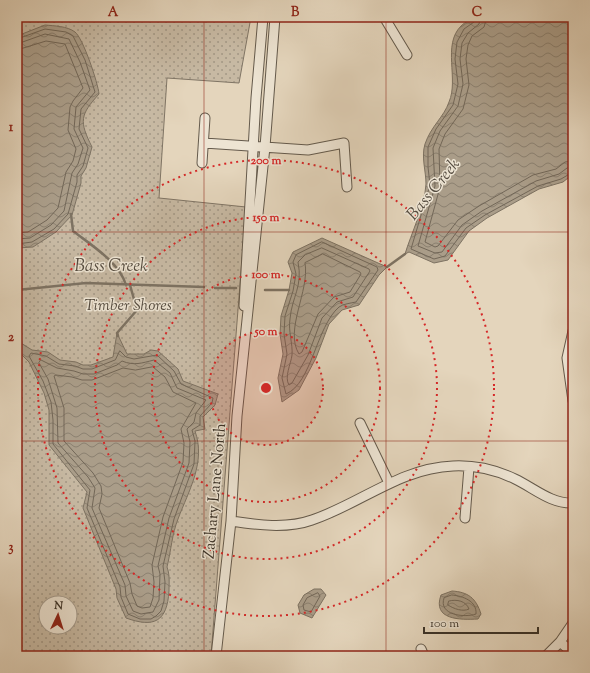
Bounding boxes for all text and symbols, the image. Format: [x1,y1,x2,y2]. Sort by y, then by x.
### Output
text: A [108,4,119,22]
text: B [291,4,300,22]
text: C [472,4,482,22]
text: 1 [9,119,14,137]
text: 200 m [251,152,281,170]
water label: Bass Creek [402,154,467,226]
text: 150 m [251,209,280,227]
water label: Bass Creek [74,255,148,279]
text: 100 m [250,266,281,284]
park label: Timber Shores [84,295,172,318]
text: 50 m [254,323,278,341]
text: 2 [8,329,15,347]
centre of rings [259,381,273,395]
street label: Zachary Lane North [199,421,233,560]
text: 3 [8,539,14,557]
north arrow [38,595,78,635]
text: N [53,598,64,614]
scale bar [424,609,538,635]
text: 100 m [430,615,459,633]

